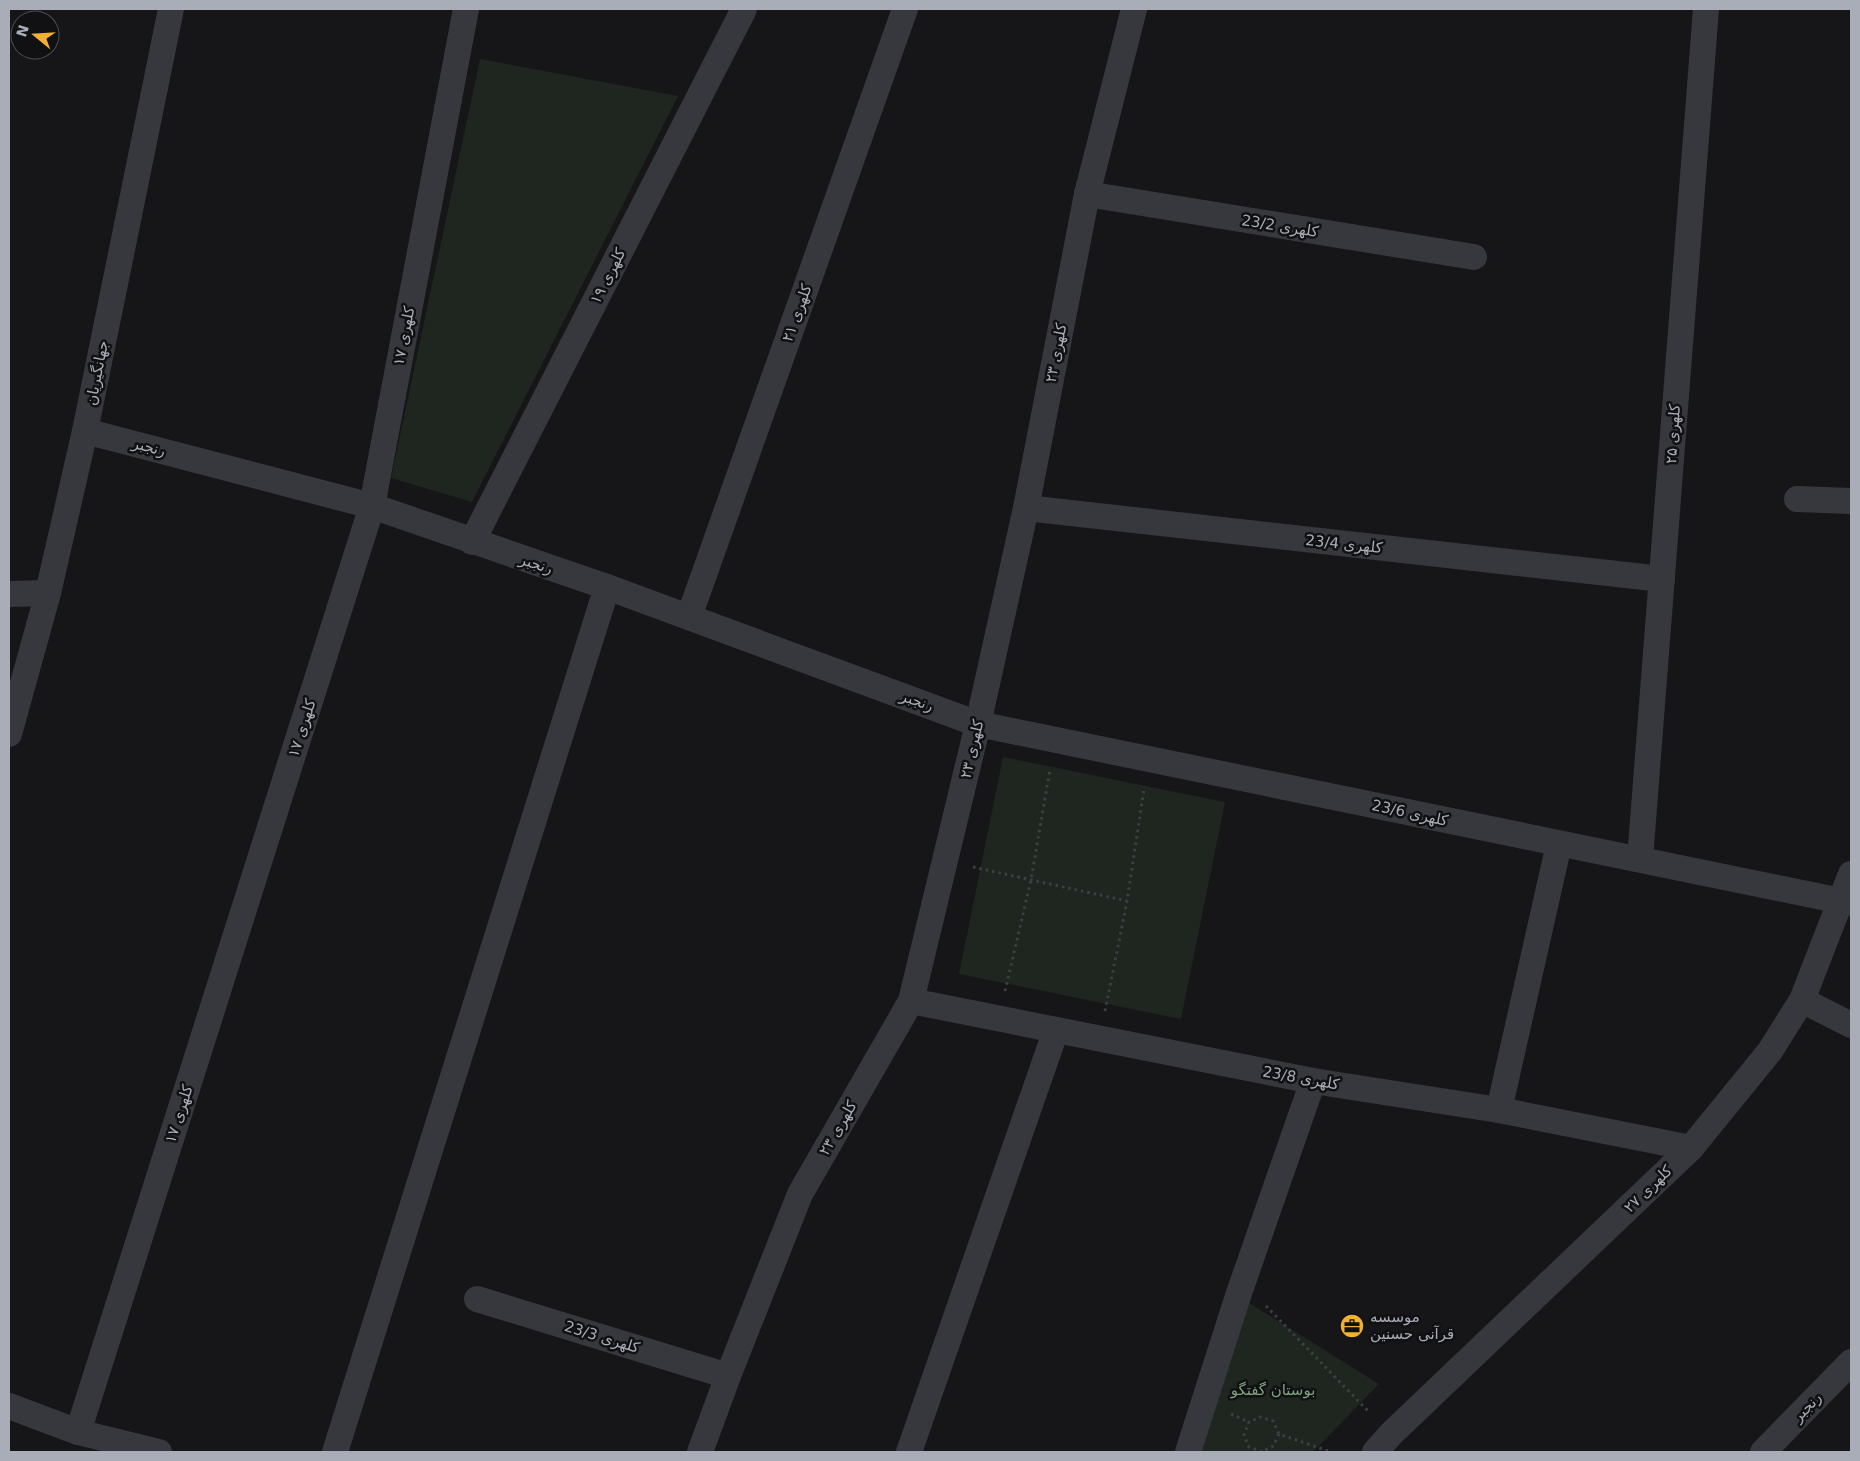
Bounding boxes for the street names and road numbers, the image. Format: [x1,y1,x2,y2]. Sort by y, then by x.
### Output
street label: کلهری 23/2 [1240,211,1321,241]
street label: کلهری ۱۹ [586,244,630,307]
street label: کلهری ۲۱ [778,281,816,344]
street label: کلهری ۱۷ [389,304,419,367]
street label: کلهری ۲۳ [1041,321,1071,384]
street label: جهانگیریان [82,339,112,407]
street label: کلهری ۲۵ [1662,403,1684,465]
street label: رنجبر [129,434,168,460]
street label: کلهری 23/4 [1305,531,1384,557]
street label: رنجبر [516,550,555,578]
street label: رنجبر [897,686,936,715]
street label: کلهری ۱۷ [284,696,320,759]
street label: کلهری ۲۳ [956,717,988,780]
street label: کلهری 23/6 [1370,796,1451,830]
street label: کلهری 23/8 [1261,1062,1342,1094]
street label: کلهری ۱۷ [161,1082,197,1145]
street label: کلهری ۲۳ [815,1097,861,1158]
street label: کلهری ۲۷ [1620,1161,1676,1216]
street label: کلهری 23/3 [562,1317,643,1357]
street label: رنجبر [1788,1389,1825,1426]

